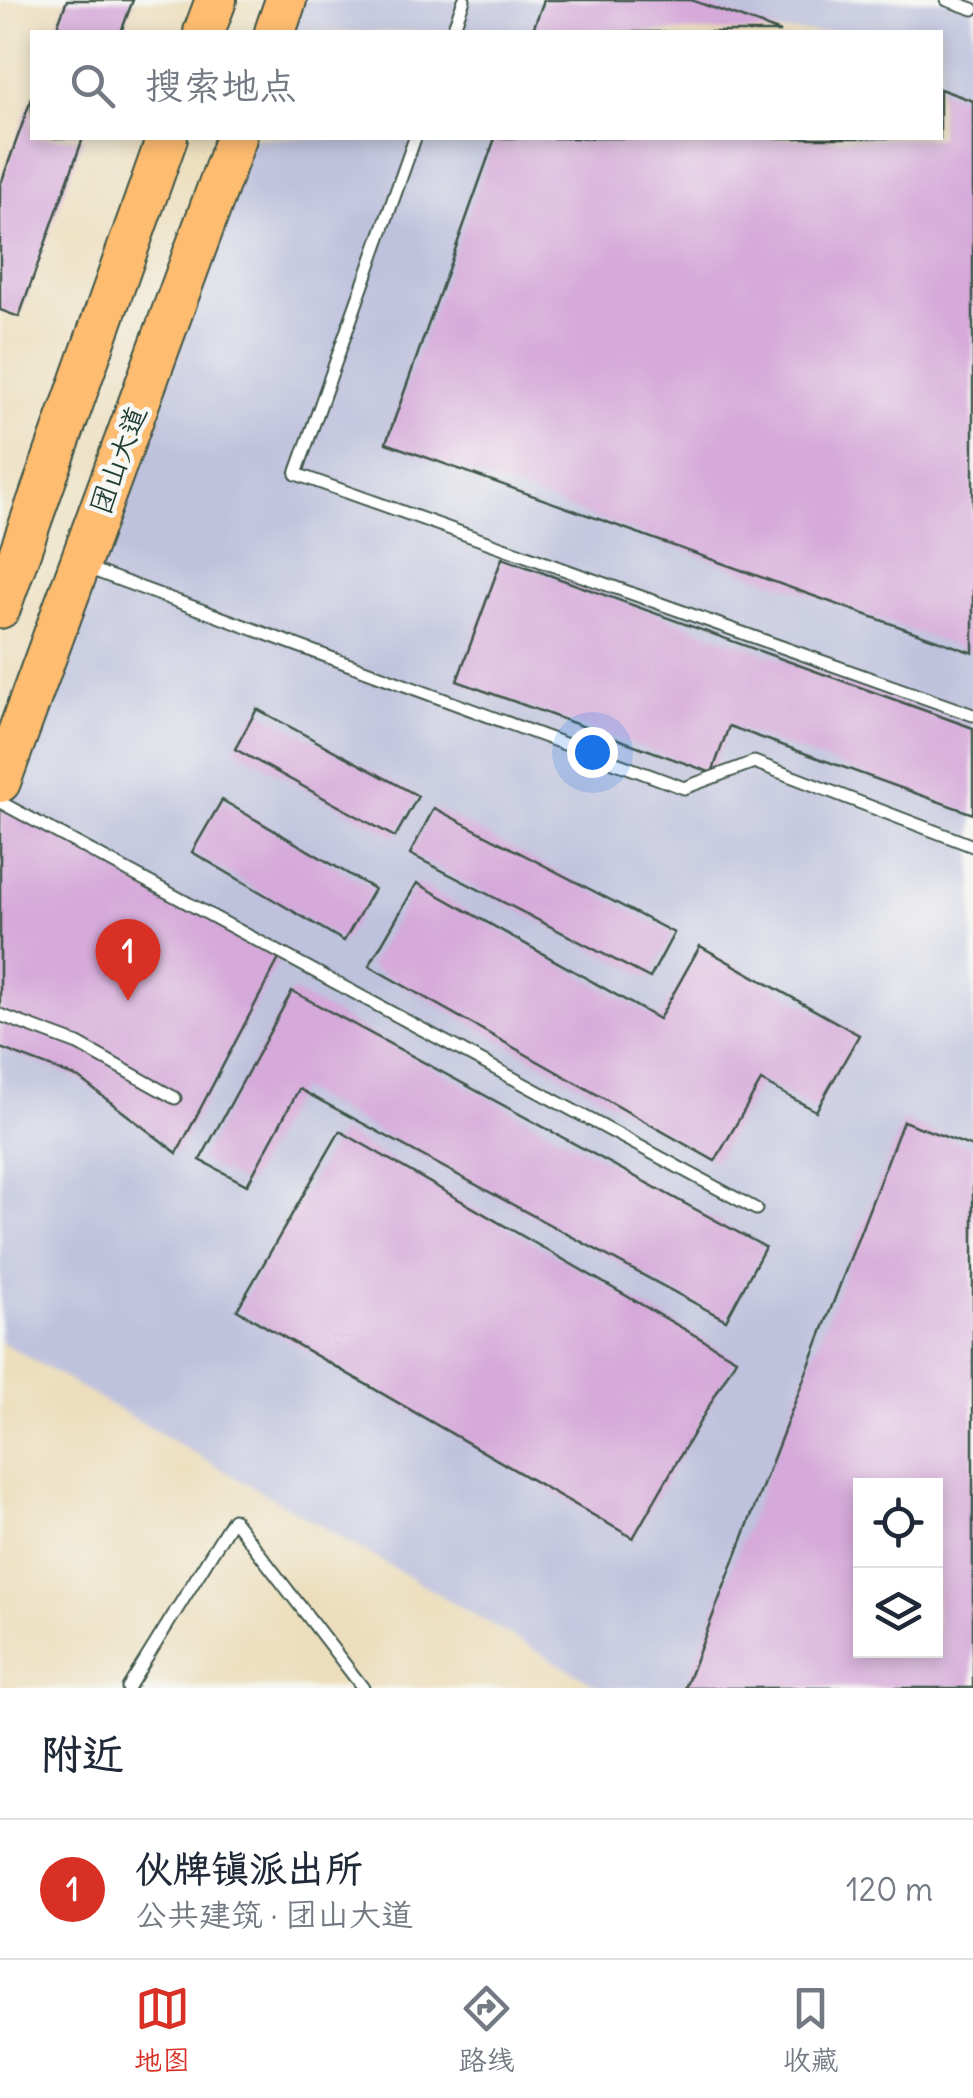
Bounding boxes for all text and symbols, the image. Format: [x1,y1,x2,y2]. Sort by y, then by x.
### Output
search box [30,30,943,140]
icon: search [65,58,120,113]
text: 搜索地点 [145,62,297,109]
street label: 团山大道 [82,401,154,519]
your location [567,727,618,778]
pin: 1 [96,918,160,1001]
map controls [853,1478,943,1658]
button: locate [853,1478,943,1568]
button: layers [853,1568,943,1658]
text: 附近 [40,1728,124,1780]
text: 伙牌镇派出所 [135,1845,363,1892]
text: 1 [66,1869,79,1910]
text: 120 m [846,1869,933,1910]
text: 公共建筑 · 团山大道 [135,1894,413,1935]
tab: 地图 [134,1981,190,2078]
tab: 路线 [458,1981,515,2078]
tab: 收藏 [783,1981,839,2078]

